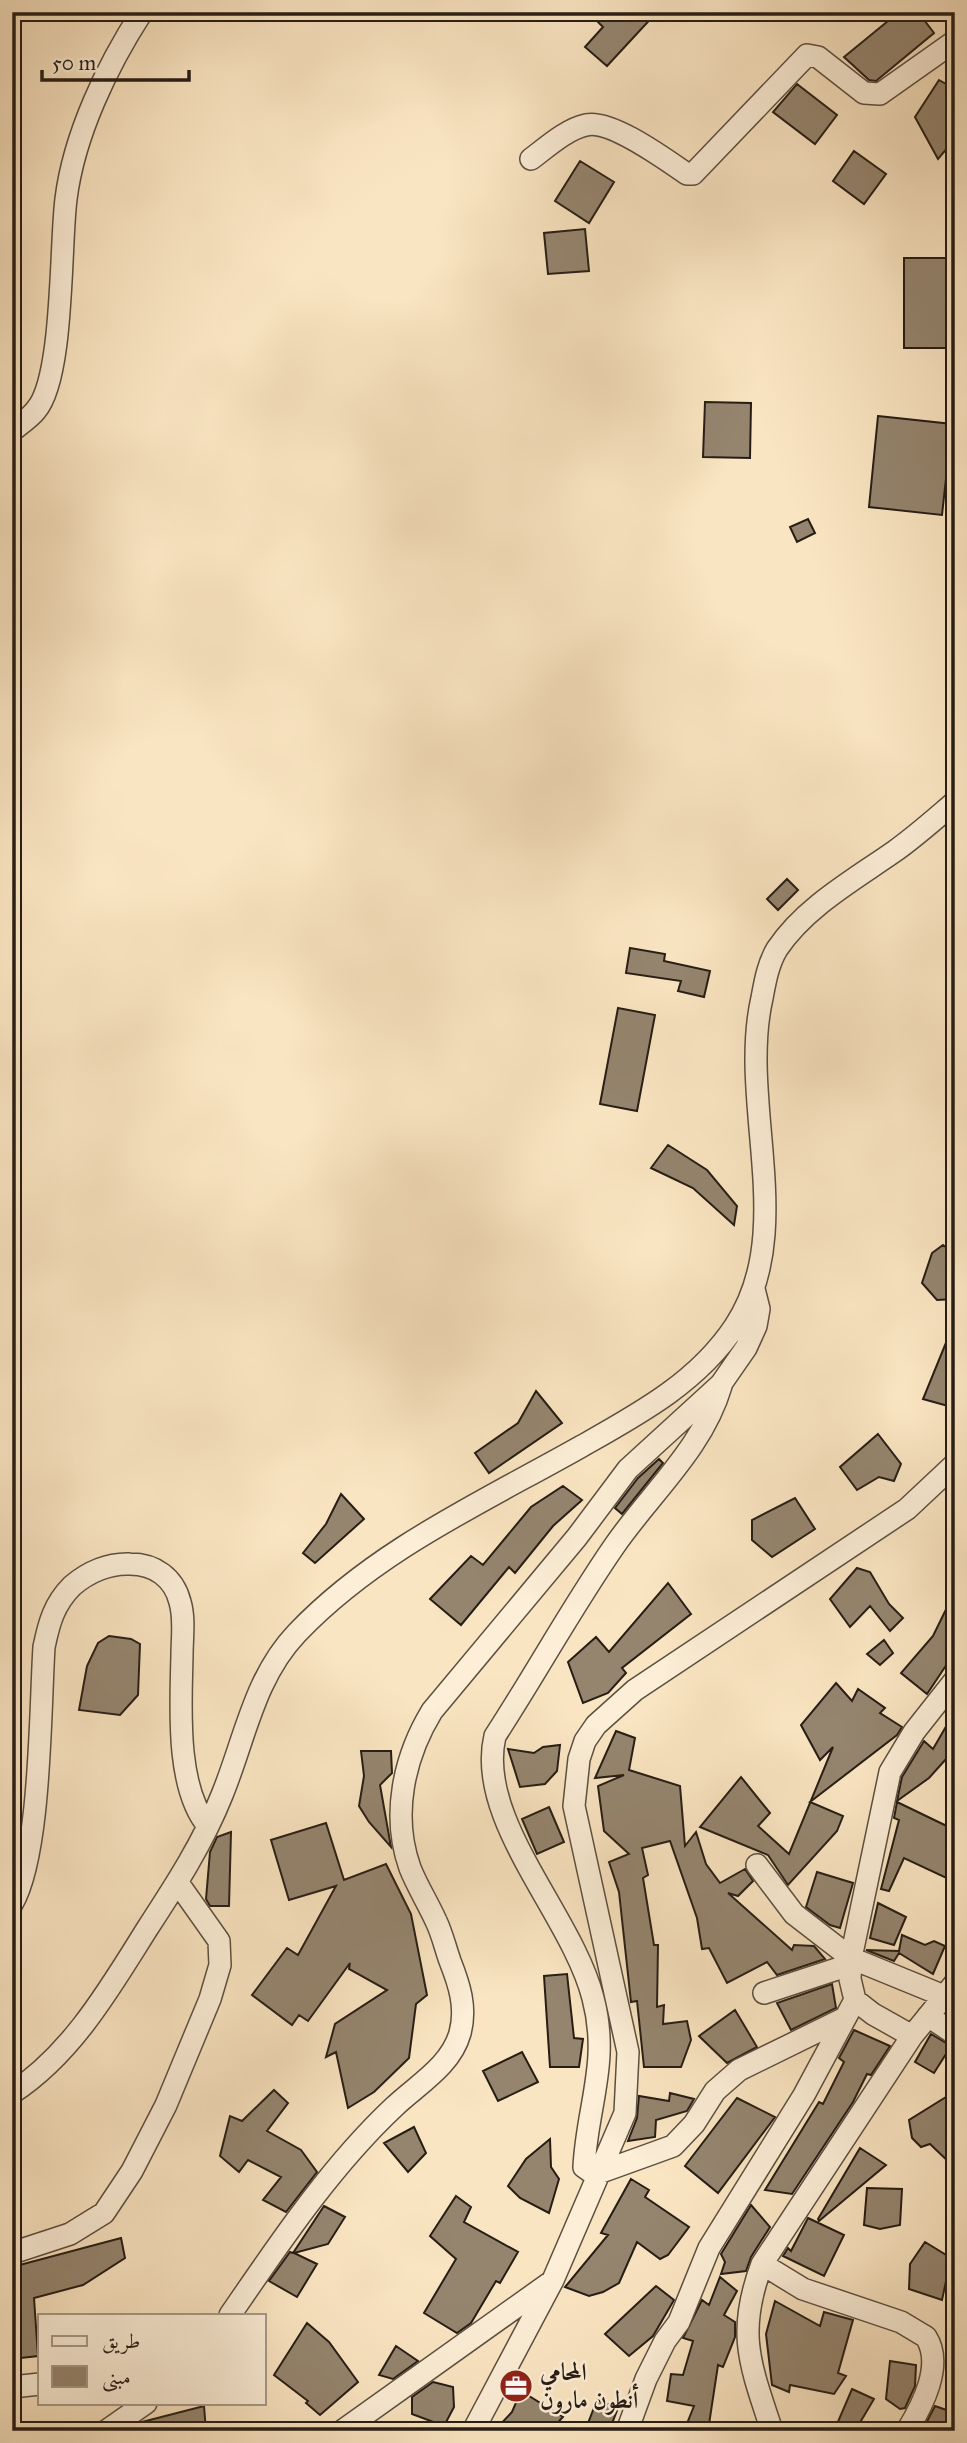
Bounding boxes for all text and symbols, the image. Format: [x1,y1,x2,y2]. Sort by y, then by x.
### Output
scale bar [42,38,189,82]
text: 50 m [52,50,97,76]
legend [38,2314,266,2404]
text: طريق [102,2328,140,2354]
place label: المحامي أنطون مارون [539,2357,639,2415]
text: مبنى [102,2364,131,2392]
office icon: المحامي أنطون مارون [497,2367,535,2405]

